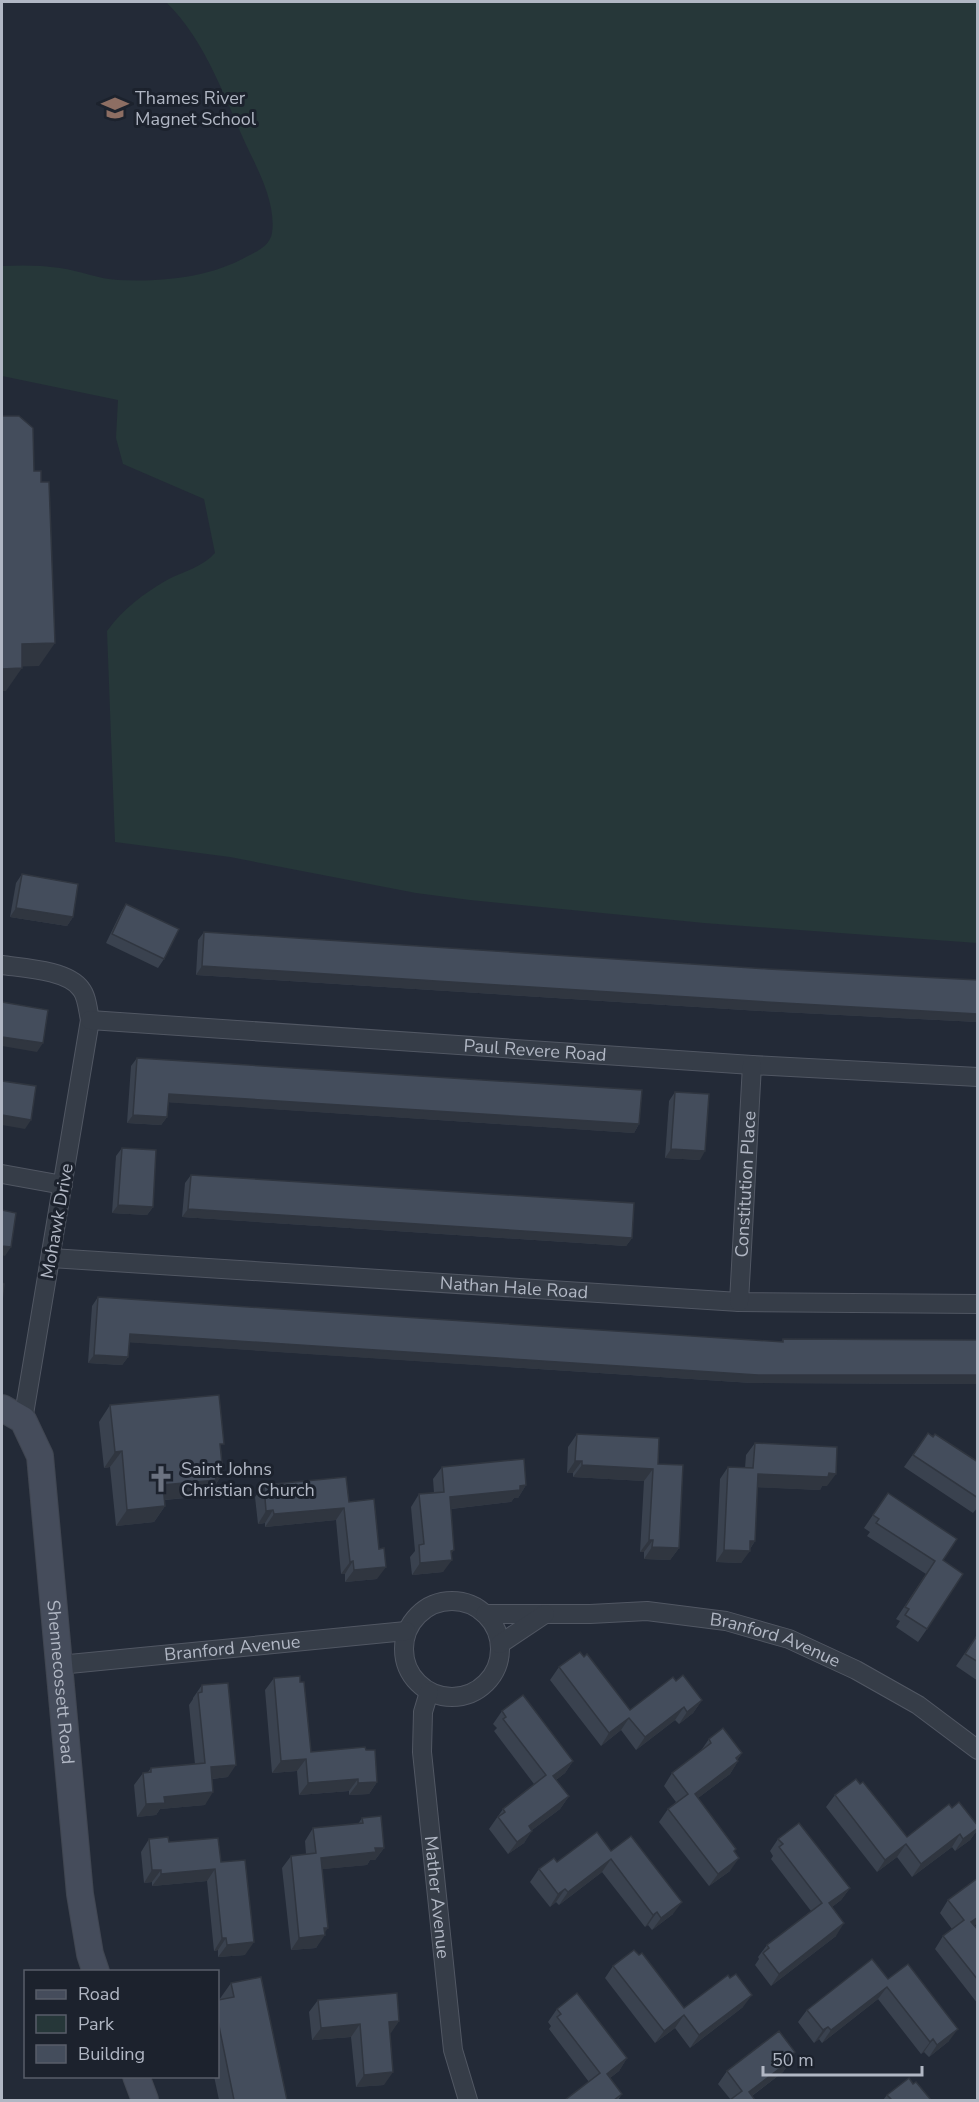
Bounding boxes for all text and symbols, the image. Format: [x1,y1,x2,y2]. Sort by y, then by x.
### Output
place label: Thames River Magnet School [135,86,257,131]
school or university icon: Thames River Magnet School [100,93,130,123]
street label: Paul Revere Road [463,1033,607,1067]
street label: Constitution Place [729,1110,761,1258]
street label: Mohawk Drive [35,1162,79,1280]
street label: Nathan Hale Road [439,1271,589,1304]
place label: Saint Johns Christian Church [181,1457,315,1502]
church icon: Saint Johns Christian Church [146,1464,176,1494]
street label: Shennecossett Road [41,1599,80,1765]
street label: Branford Avenue [708,1607,844,1673]
street label: Branford Avenue [163,1629,301,1667]
street label: Mather Avenue [419,1835,455,1960]
legend [24,1970,219,2078]
text: Road [78,1982,120,2006]
text: Park [78,2012,115,2036]
scale bar [763,2039,922,2077]
text: Building [78,2042,145,2066]
text: 50 m [772,2048,814,2072]

